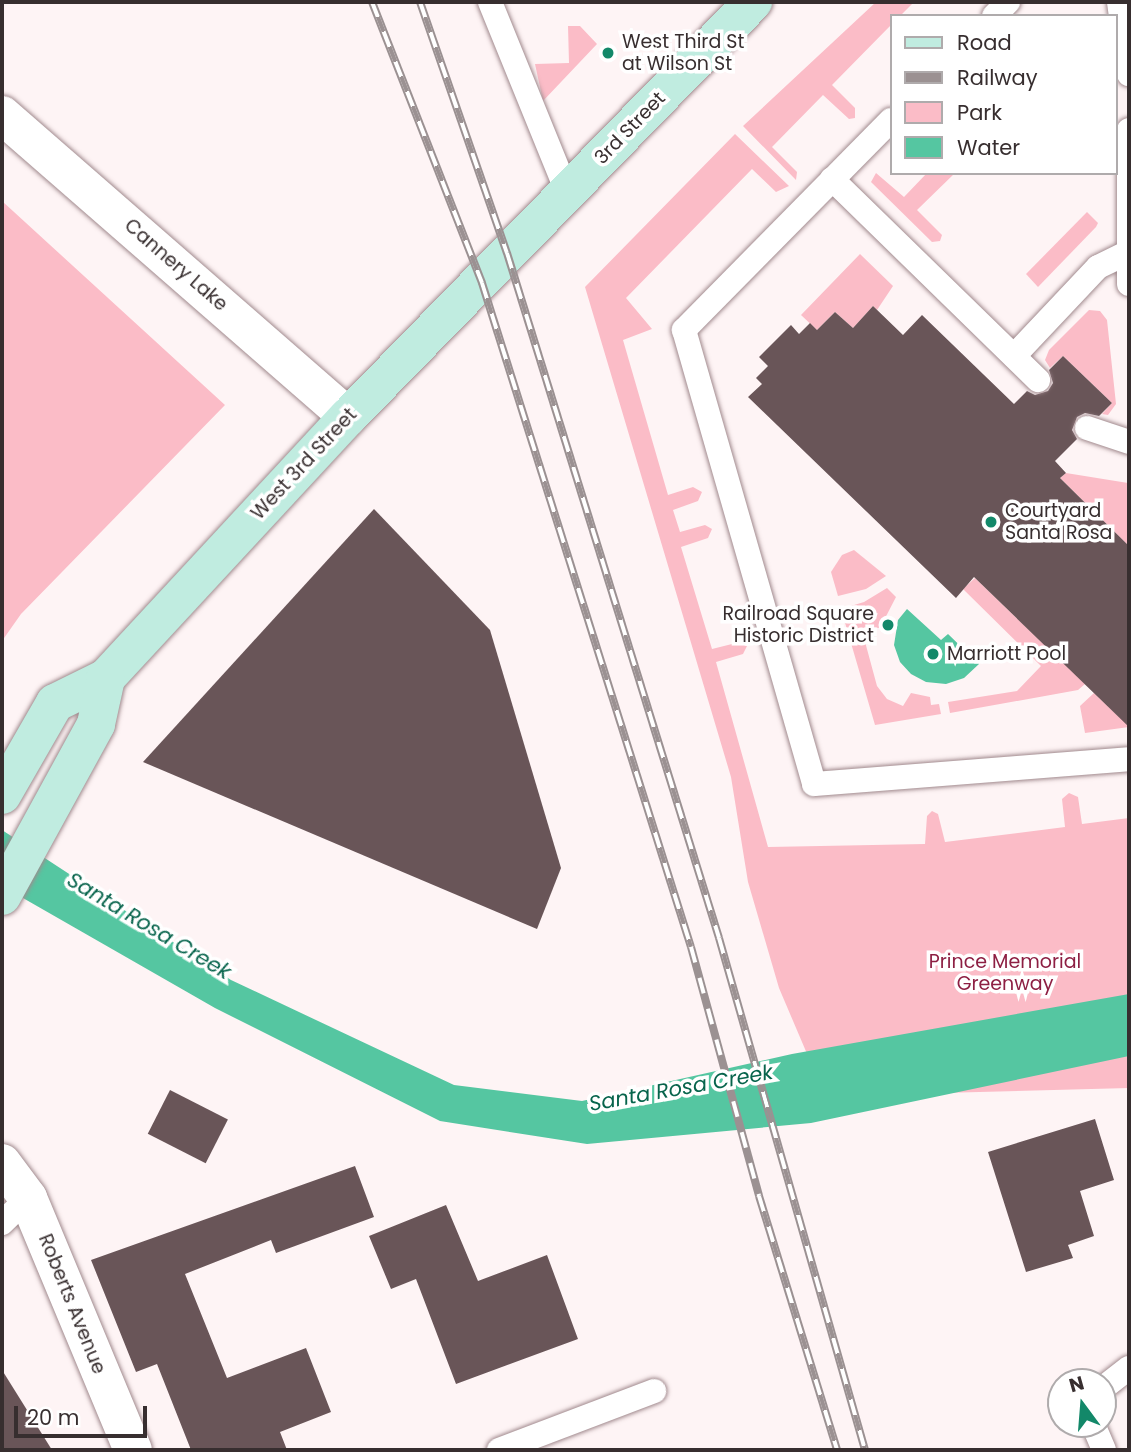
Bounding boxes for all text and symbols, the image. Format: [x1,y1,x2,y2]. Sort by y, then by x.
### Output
legend [890,14,1117,175]
text: Road [957,28,1012,57]
place label: West Third St at Wilson St [622,31,744,75]
marker: West Third St at Wilson St [600,45,616,61]
text: Railway [957,63,1038,92]
street label: 3rd Street [590,87,670,169]
text: Park [957,98,1002,127]
text: Water [957,133,1020,162]
street label: Cannery Lake [120,214,232,316]
street label: West 3rd Street [247,404,361,524]
place label: Courtyard Santa Rosa [1005,500,1112,544]
marker: Courtyard Santa Rosa [983,514,999,530]
place label: Railroad Square Historic District [722,603,874,647]
marker: Railroad Square Historic District [880,617,896,633]
place label: Marriott Pool [947,643,1066,665]
marker: Marriott Pool [925,646,941,662]
water label: Santa Rosa Creek [63,867,235,985]
park label: Prince Memorial Greenway [929,951,1081,995]
water label: Santa Rosa Creek [587,1059,775,1117]
street label: Roberts Avenue [34,1231,110,1377]
north arrow [1047,1368,1117,1438]
text: N [1066,1369,1087,1399]
scale bar [18,1392,150,1436]
text: 20 m [27,1403,80,1432]

